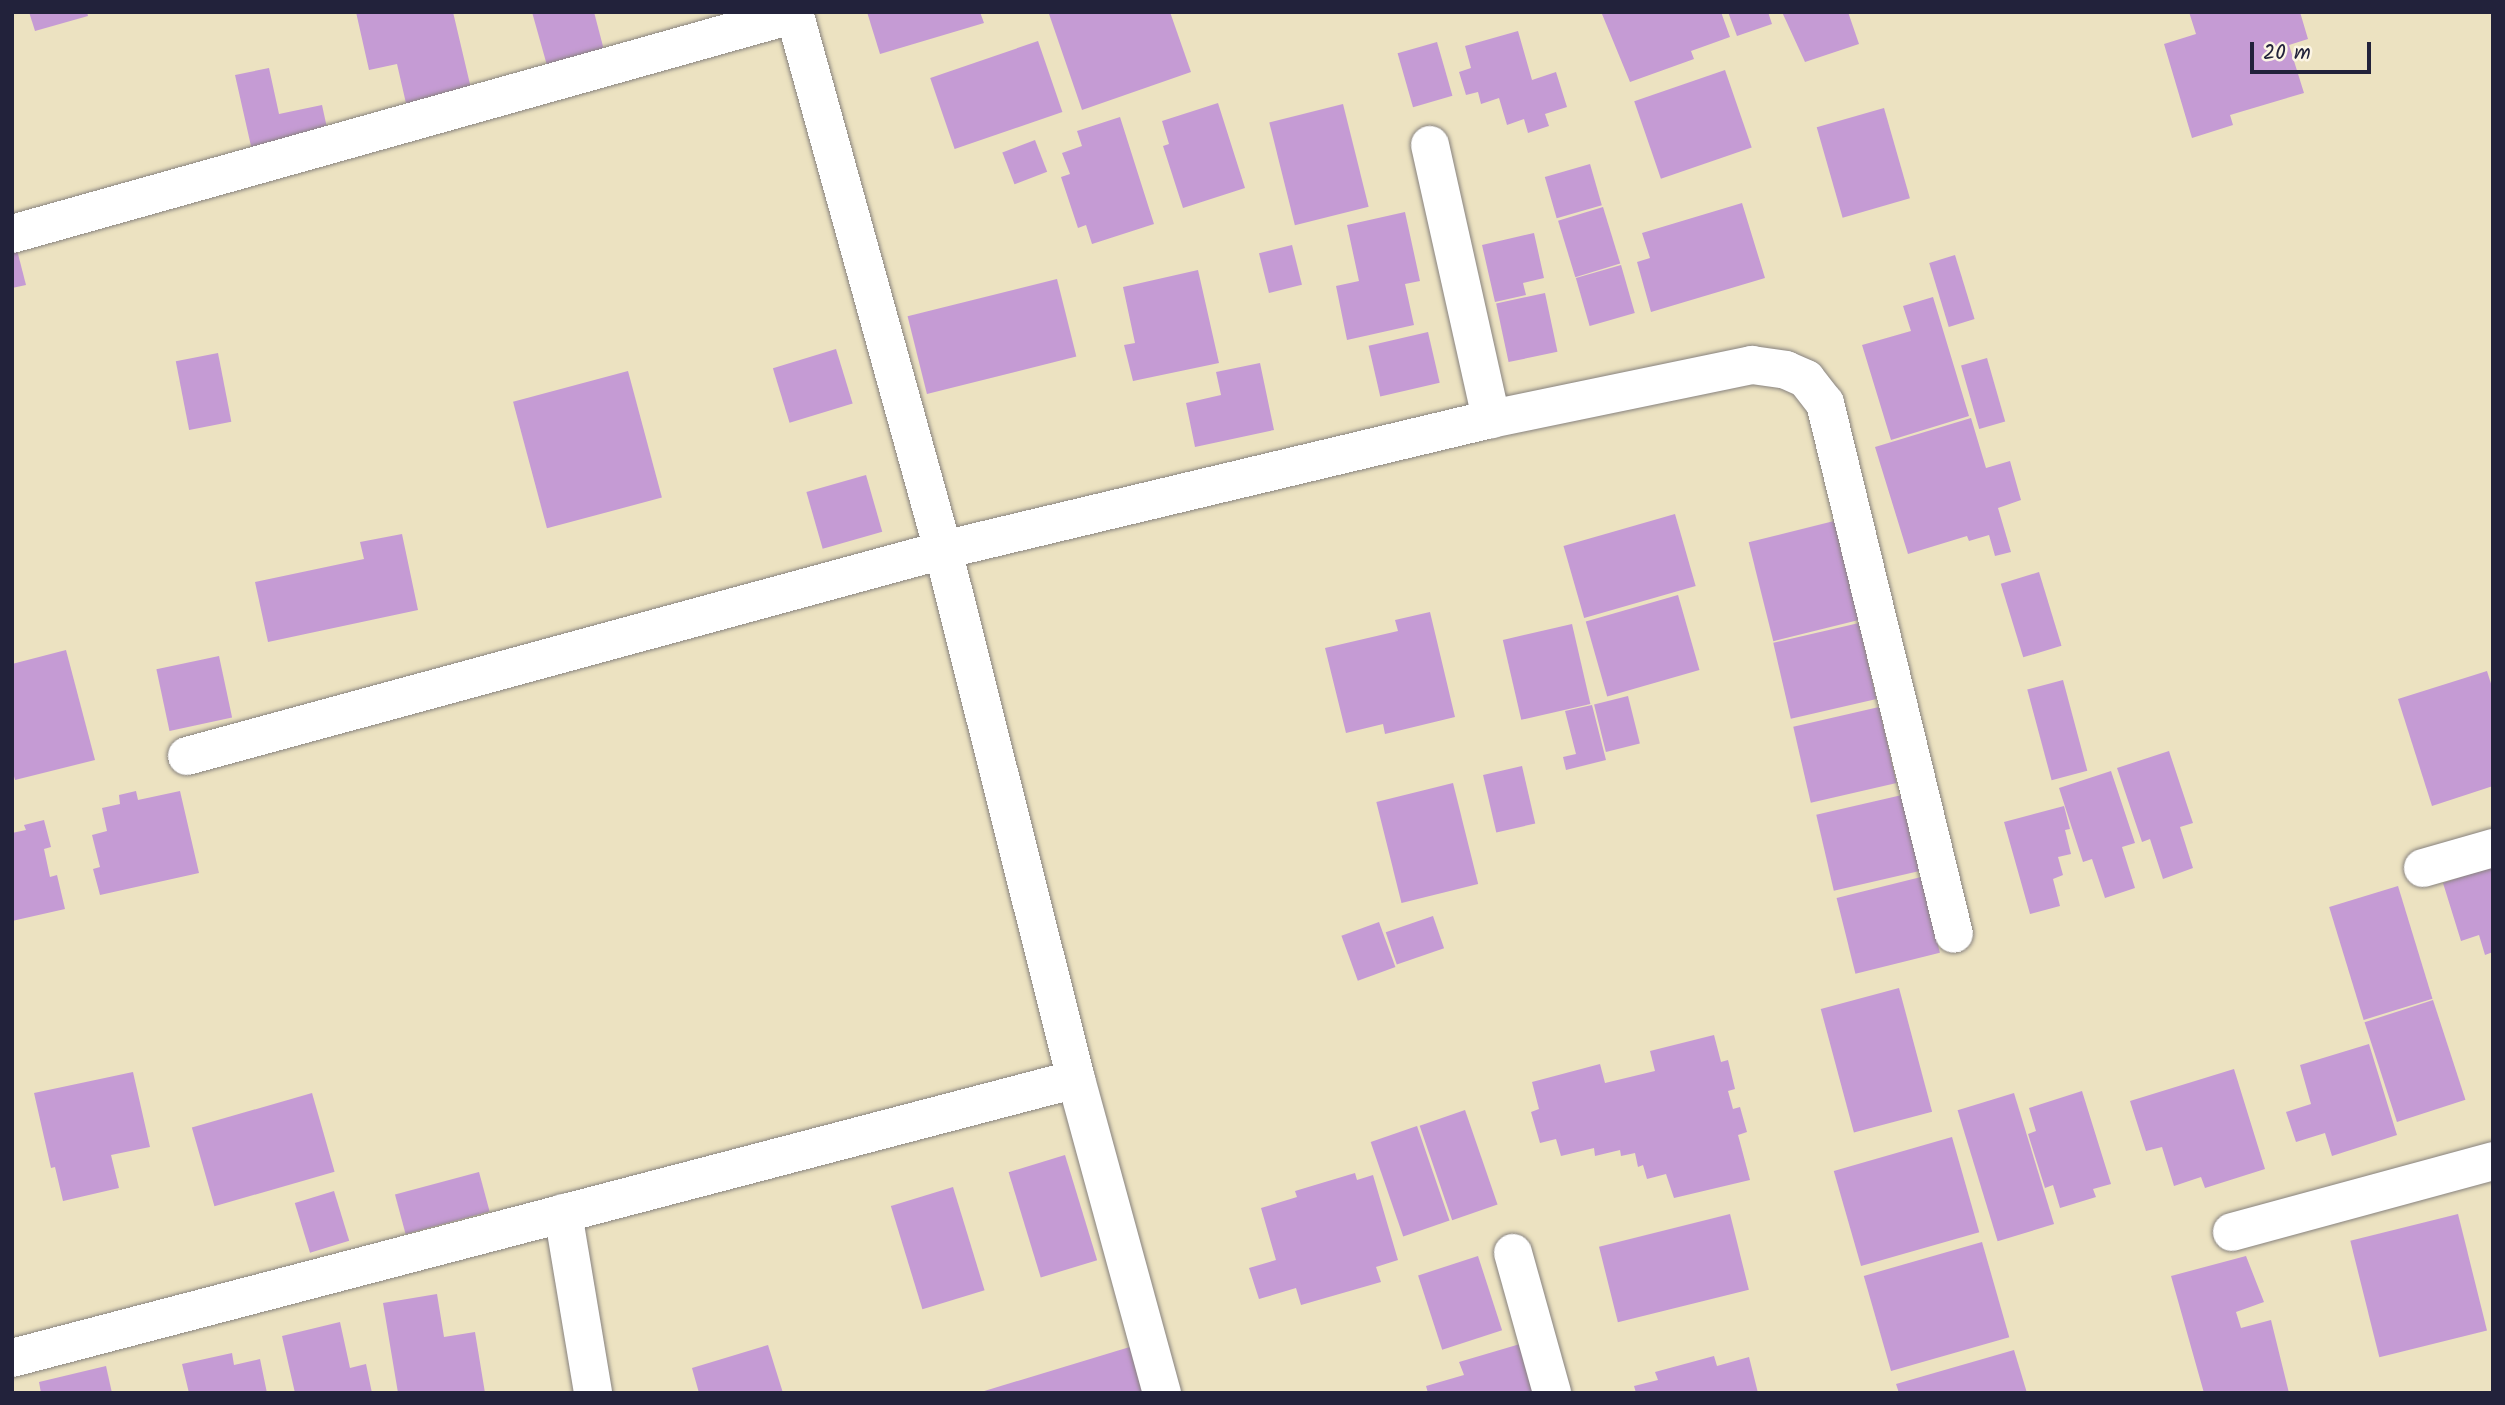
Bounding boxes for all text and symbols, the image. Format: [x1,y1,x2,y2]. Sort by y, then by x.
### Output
scale bar [2253,28,2374,72]
text: 20 m [2263,37,2311,70]

